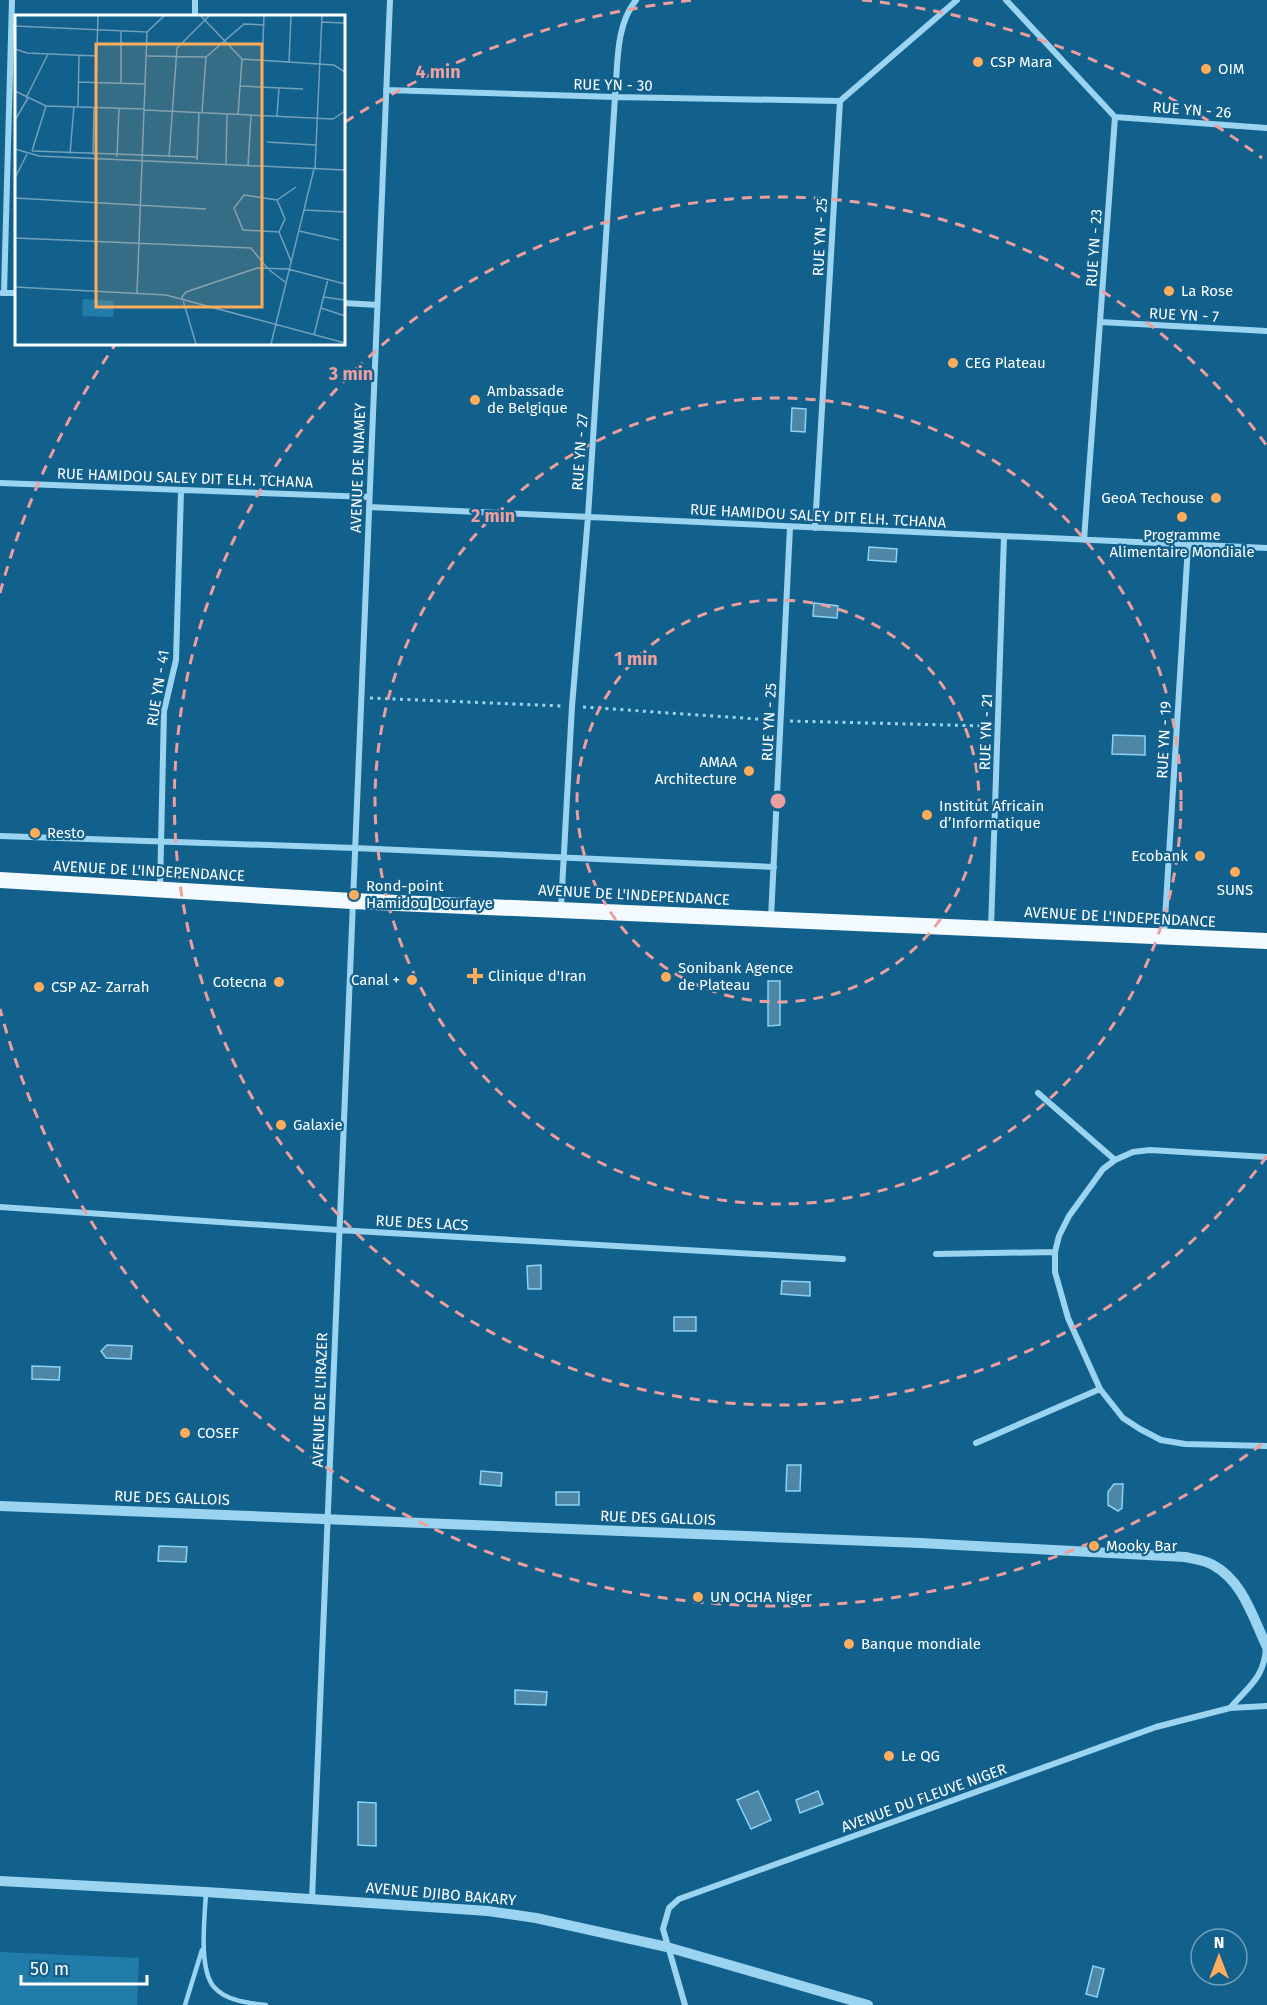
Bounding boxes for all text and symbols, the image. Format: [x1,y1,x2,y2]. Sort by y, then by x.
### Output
inset map [15,15,345,345]
place label: CSP Mara [990,53,1052,71]
marker: CSP Mara [971,55,985,69]
place label: OIM [1218,60,1244,78]
text: 4 min [415,61,461,83]
marker: OIM [1199,62,1213,76]
street label: RUE YN - 30 [573,75,653,95]
street label: RUE YN - 26 [1152,98,1232,122]
street label: RUE YN - 25 [809,197,831,277]
street label: RUE YN - 23 [1082,208,1106,288]
place label: La Rose [1181,282,1233,300]
marker: La Rose [1162,284,1176,298]
street label: RUE YN - 7 [1149,304,1220,326]
place label: CEG Plateau [965,354,1046,372]
marker: CEG Plateau [946,356,960,370]
text: 3 min [328,363,373,385]
place label: Ambassade de Belgique [487,382,568,417]
marker: Ambassade de Belgique [468,393,482,407]
street label: AVENUE DE NIAMEY [347,402,369,533]
street label: RUE YN - 27 [568,412,592,491]
street label: RUE HAMIDOU SALEY DIT ELH. TCHANA [57,465,314,491]
place label: GeoA Techouse [1101,489,1204,507]
marker: GeoA Techouse [1209,491,1223,505]
street label: RUE HAMIDOU SALEY DIT ELH. TCHANA [689,500,947,532]
text: 2 min [471,505,515,527]
marker: Programme Alimentaire Mondiale [1175,510,1189,524]
place label: Programme Alimentaire Mondiale [1109,526,1255,561]
text: 1 min [614,648,658,670]
street label: RUE YN - 41 [143,649,173,727]
street label: RUE YN - 25 [758,682,780,762]
street label: RUE YN - 21 [976,693,996,771]
street label: RUE YN - 19 [1153,701,1175,779]
place label: AMAA Architecture [655,753,737,788]
marker: AMAA Architecture [742,764,756,778]
centre of rings [768,791,788,811]
place label: Institut Africain d’Informatique [939,797,1044,832]
marker: Institut Africain d’Informatique [920,808,934,822]
place label: Resto [47,824,85,842]
marker: Resto [28,826,42,840]
place label: Ecobank [1131,847,1188,865]
marker: Ecobank [1193,849,1207,863]
street label: AVENUE DE L'INDEPENDANCE [53,857,245,885]
marker: SUNS [1228,865,1242,879]
place label: Rond-point Hamidou Dourfaye [366,877,493,912]
street label: AVENUE DE L'INDEPENDANCE [538,881,730,909]
place label: SUNS [1217,881,1253,899]
marker: Rond-point Hamidou Dourfaye [347,888,361,902]
street label: AVENUE DE L'INDEPENDANCE [1024,903,1216,931]
place label: Sonibank Agence de Plateau [678,959,794,994]
marker: Clinique d'Iran [466,967,484,985]
place label: Clinique d'Iran [488,967,587,985]
marker: Sonibank Agence de Plateau [659,970,673,984]
place label: Canal + [351,971,400,989]
place label: Cotecna [213,973,267,991]
marker: Canal + [405,973,419,987]
marker: Cotecna [272,975,286,989]
place label: CSP AZ- Zarrah [51,978,150,996]
marker: CSP AZ- Zarrah [32,980,46,994]
place label: Galaxie [293,1116,343,1134]
marker: Galaxie [274,1118,288,1132]
street label: RUE DES LACS [375,1212,469,1234]
street label: AVENUE DE L'IRAZER [309,1332,331,1468]
place label: COSEF [197,1424,239,1442]
marker: COSEF [178,1426,192,1440]
street label: RUE DES GALLOIS [114,1487,230,1509]
street label: RUE DES GALLOIS [600,1507,716,1529]
place label: Mooky Bar [1106,1537,1178,1555]
marker: Mooky Bar [1087,1539,1101,1553]
place label: UN OCHA Niger [710,1588,812,1606]
marker: UN OCHA Niger [691,1590,705,1604]
place label: Banque mondiale [861,1635,981,1653]
marker: Banque mondiale [842,1637,856,1651]
place label: Le QG [901,1747,940,1765]
marker: Le QG [882,1749,896,1763]
street label: AVENUE DU FLEUVE NIGER [839,1760,1009,1836]
street label: AVENUE DJIBO BAKARY [365,1878,518,1910]
north arrow [1189,1927,1249,1987]
text: N [1214,1933,1224,1952]
scale bar [21,1948,147,1986]
text: 50 m [30,1958,69,1980]

